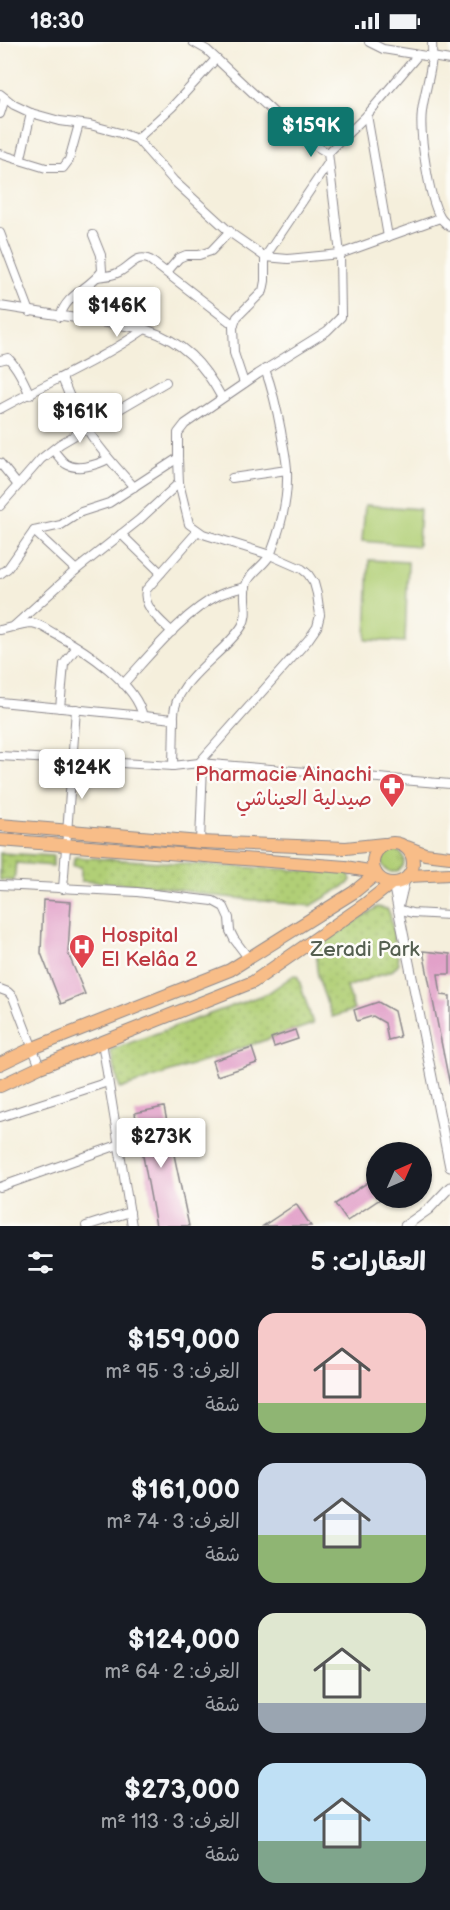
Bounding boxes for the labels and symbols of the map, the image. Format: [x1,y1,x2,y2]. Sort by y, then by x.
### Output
pin: $159K [269,107,353,158]
pin: $146K [75,287,159,338]
pin: $161K [38,393,122,444]
pin: $124K [40,749,124,800]
place label: Pharmacie Ainachi صيدلية العيناشي [195,762,372,817]
pharmacy icon: Pharmacie Ainachi صيدلية العيناشي [377,771,407,809]
place label: Hospital El Kelâa 2 [101,923,198,972]
hospital icon: Hospital El Kelâa 2 [67,932,97,970]
park label: Zeradi Park [309,937,420,962]
pin: $273K [119,1118,203,1169]
north arrow [366,1142,432,1208]

